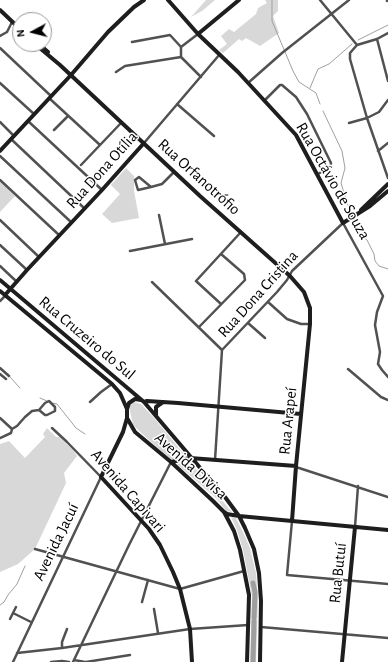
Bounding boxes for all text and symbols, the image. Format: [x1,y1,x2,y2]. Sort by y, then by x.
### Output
north arrow [12,12,52,52]
text: N [15,29,27,38]
street label: Rua Octávio de Souza [292,119,374,243]
street label: Rua Dona Otília [62,127,142,213]
street label: Rua Orfanotrófio [154,135,244,219]
street label: Rua Dona Cristina [214,246,302,342]
street label: Rua Cruzeiro do Sul [35,292,139,384]
street label: Rua Arapeí [275,386,301,456]
street label: Avenida Divisa [151,428,231,504]
street label: Avenida Capivari [87,446,169,536]
street label: Avenida Jacuí [29,500,83,584]
street label: Rua Butuí [325,542,351,604]

